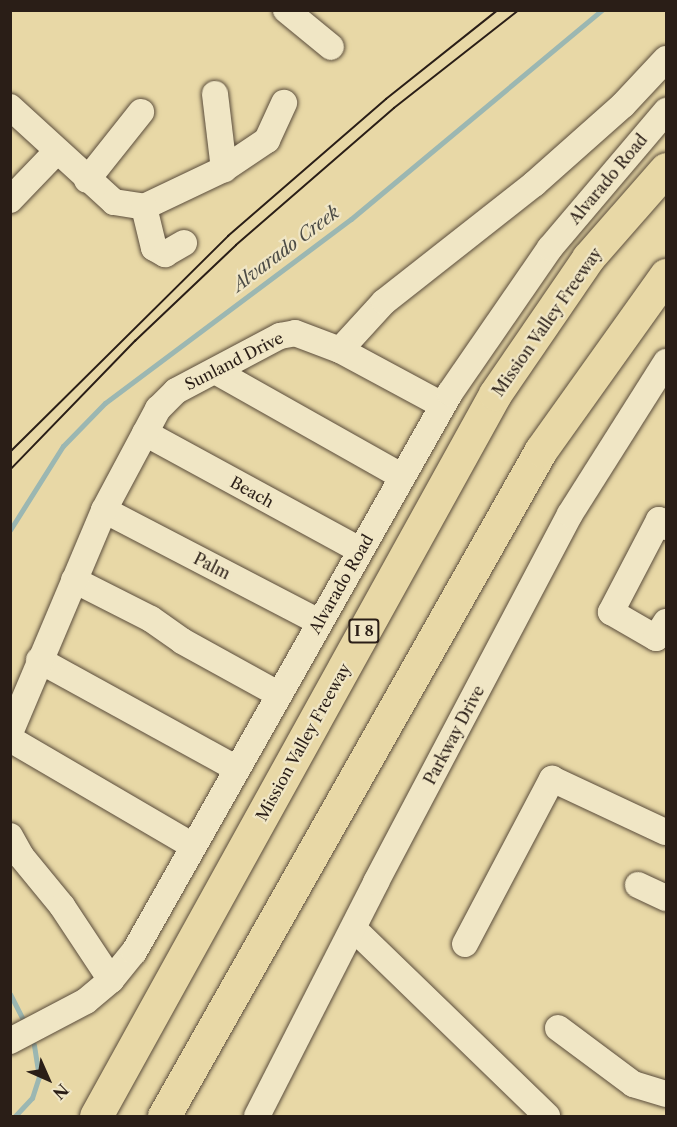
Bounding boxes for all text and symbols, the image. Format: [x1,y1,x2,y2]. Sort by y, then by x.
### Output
street label: Alvarado Road [565,130,651,228]
water label: Alvarado Creek [228,202,344,296]
street label: Mission Valley Freeway [488,244,606,400]
street label: Sunland Drive [181,328,287,394]
street label: Beach [227,472,277,512]
street label: Alvarado Road [305,531,377,637]
street label: Palm [191,549,233,583]
road number: I 8 [348,619,380,643]
street label: Mission Valley Freeway [251,659,355,825]
street label: Parkway Drive [420,682,488,788]
north arrow [18,1049,78,1109]
text: N [49,1080,73,1104]

